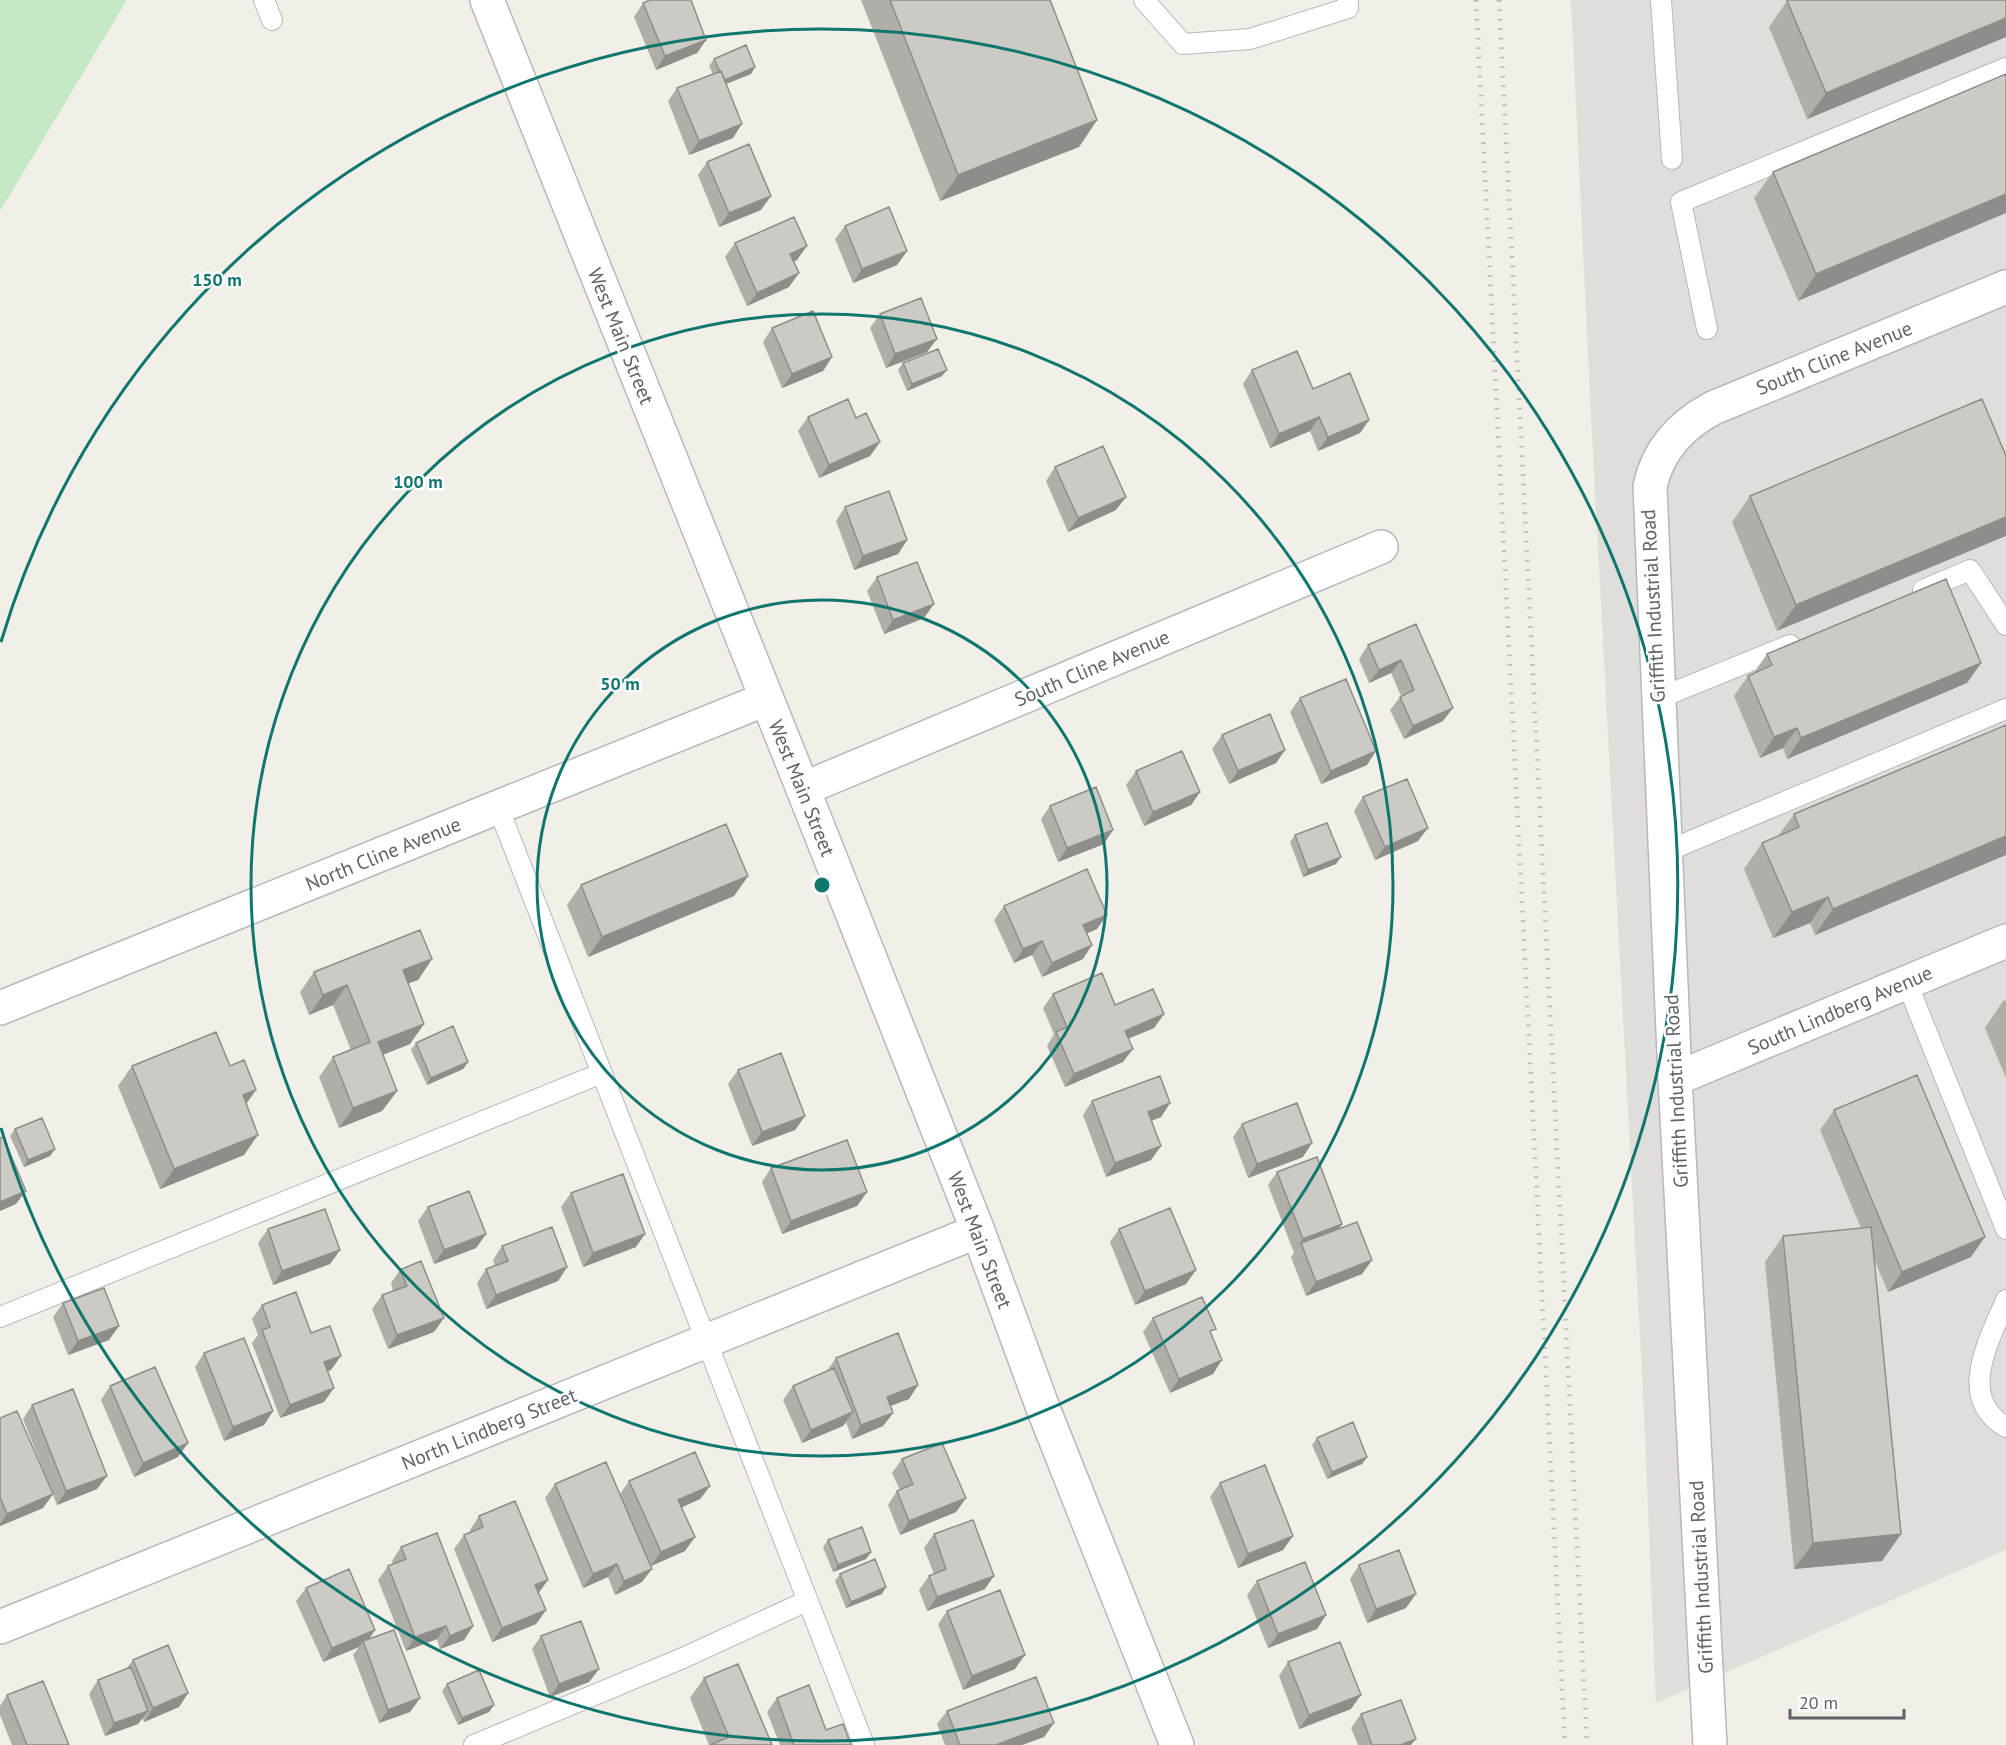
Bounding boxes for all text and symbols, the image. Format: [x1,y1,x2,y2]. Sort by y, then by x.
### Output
street label: West Main Street [582,264,660,408]
text: 150 m [192,268,242,291]
street label: South Cline Avenue [1752,315,1916,401]
text: 100 m [393,470,443,493]
street label: Griffith Industrial Road [1635,509,1671,703]
street label: South Cline Avenue [1010,624,1174,712]
text: 50 m [600,672,640,695]
street label: West Main Street [763,716,841,860]
street label: North Cline Avenue [301,811,465,897]
centre of rings [812,875,832,895]
street label: South Lindberg Avenue [1744,959,1936,1061]
street label: Griffith Industrial Road [1658,994,1694,1188]
street label: West Main Street [942,1168,1018,1312]
street label: North Lindberg Street [397,1382,581,1476]
street label: Griffith Industrial Road [1683,1480,1719,1674]
scale bar [1790,1682,1904,1720]
text: 20 m [1799,1691,1838,1714]

